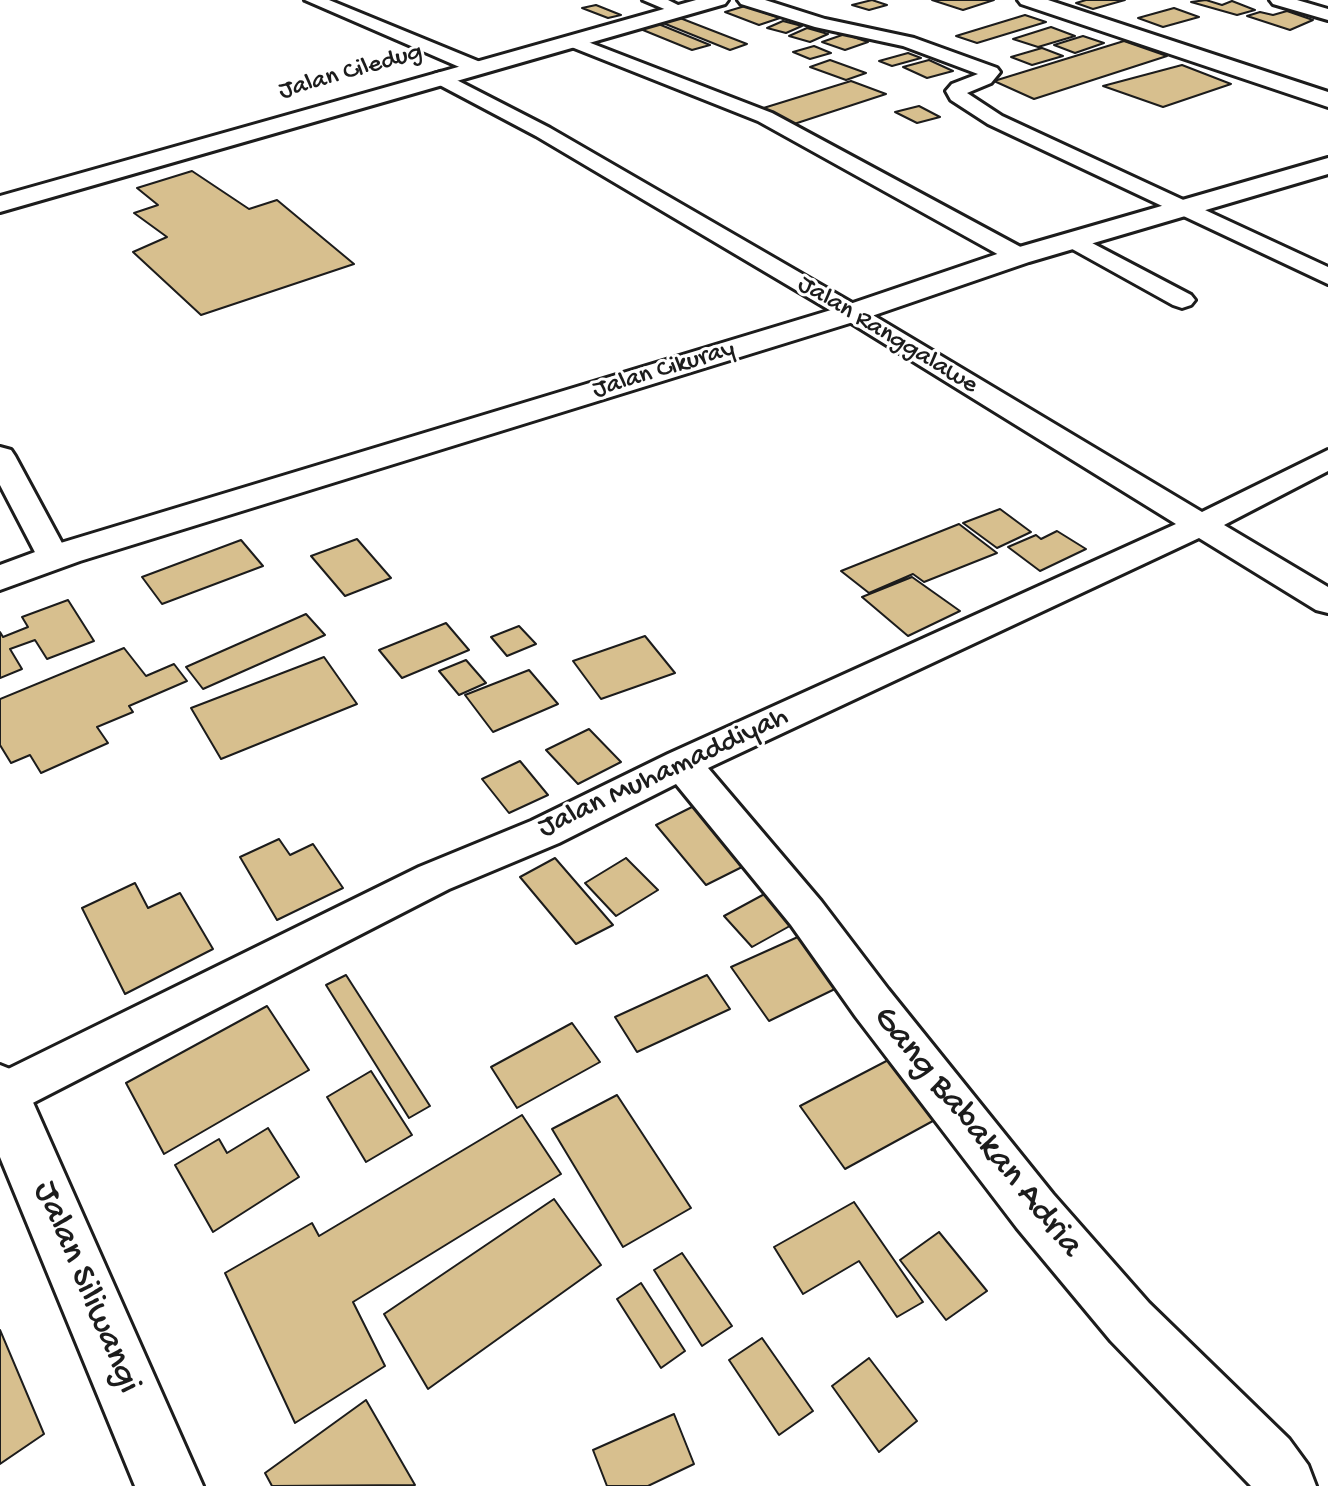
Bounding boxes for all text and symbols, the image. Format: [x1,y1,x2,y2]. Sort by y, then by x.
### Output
street label: Jalan Ciledug [276,38,426,108]
street label: Jalan Ranggalawe [791,270,983,402]
street label: Jalan Cikuray [589,335,739,407]
street label: Jalan Muhamaddiyah [533,700,795,848]
street label: Gang Babakan Adria [861,999,1091,1267]
street label: Jalan Siliwangi [21,1175,149,1401]

